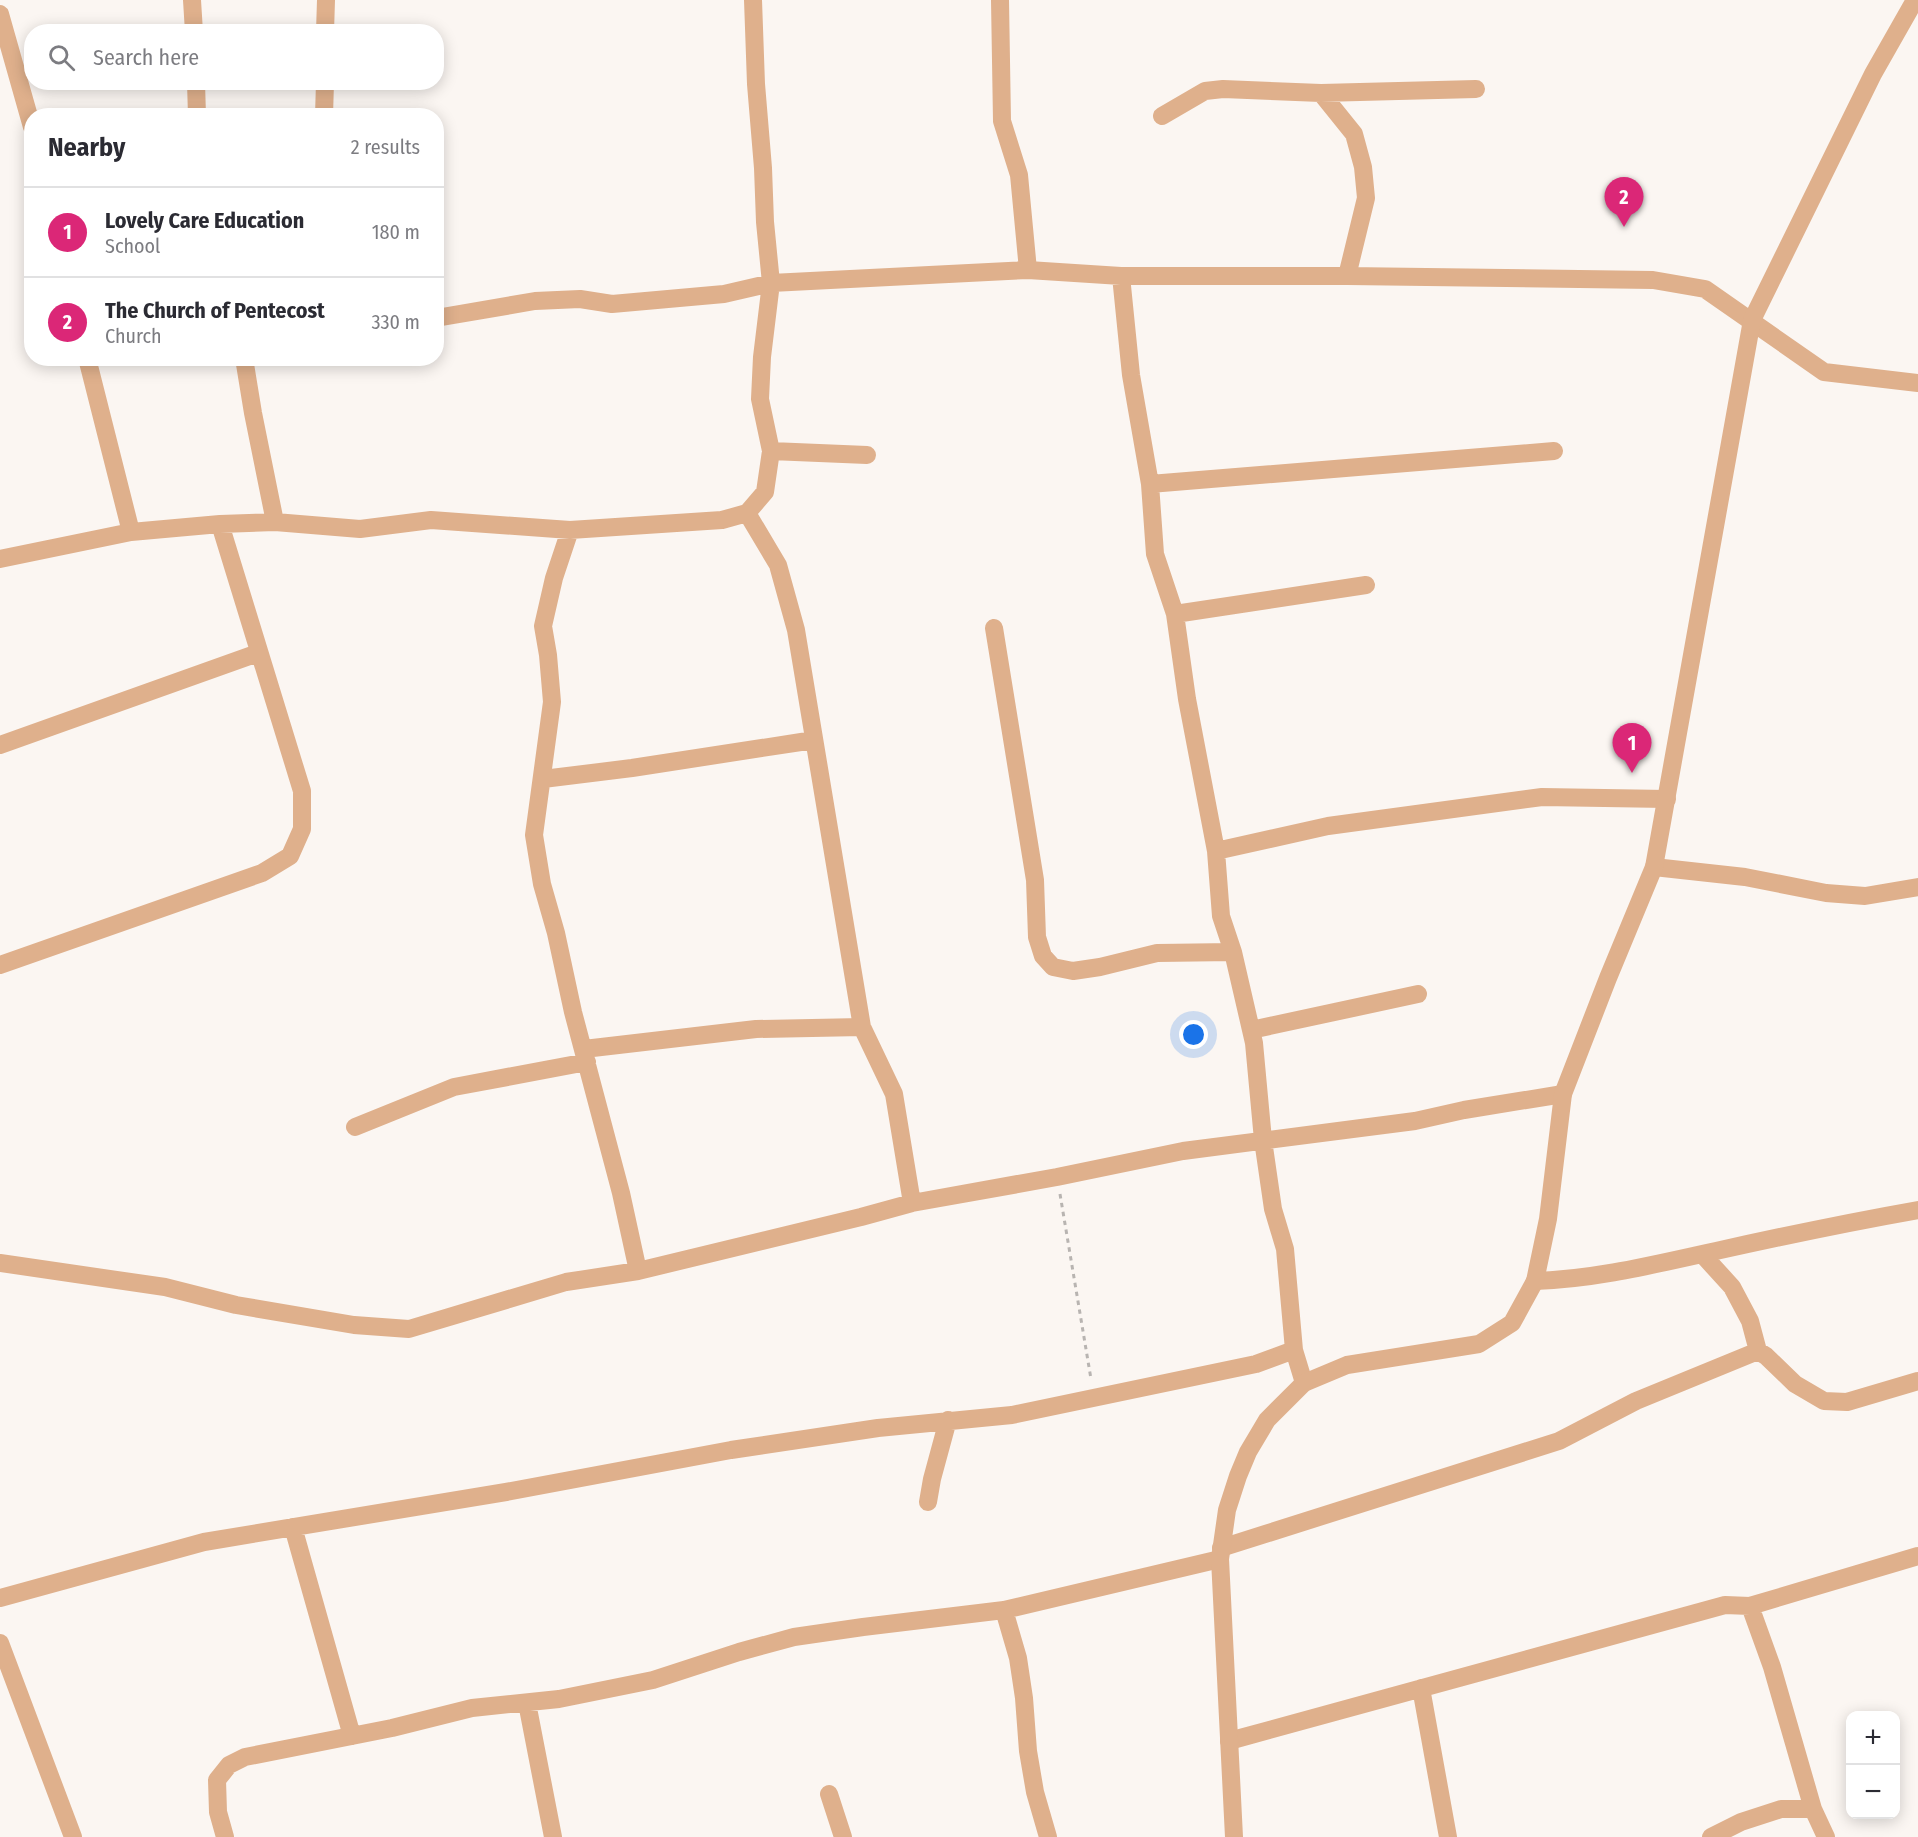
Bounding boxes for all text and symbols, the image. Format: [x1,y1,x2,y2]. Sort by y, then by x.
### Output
search box [24,24,444,90]
icon: search [45,41,78,74]
text: Search here [93,44,199,71]
text: Nearby [48,132,125,163]
text: 2 results [351,135,420,159]
pin: 2 [1604,178,1644,227]
text: Lovely Care Education [105,207,304,234]
text: 1 [63,220,72,244]
text: 180 m [372,220,420,244]
text: School [105,234,160,258]
text: The Church of Pentecost [105,297,325,324]
text: 2 [63,310,72,334]
text: 330 m [371,310,420,334]
text: Church [105,324,161,348]
pin: 1 [1612,724,1652,773]
your location [1179,1020,1208,1049]
map controls [1846,1711,1900,1819]
button: + [1846,1711,1900,1765]
button: − [1846,1765,1900,1819]

